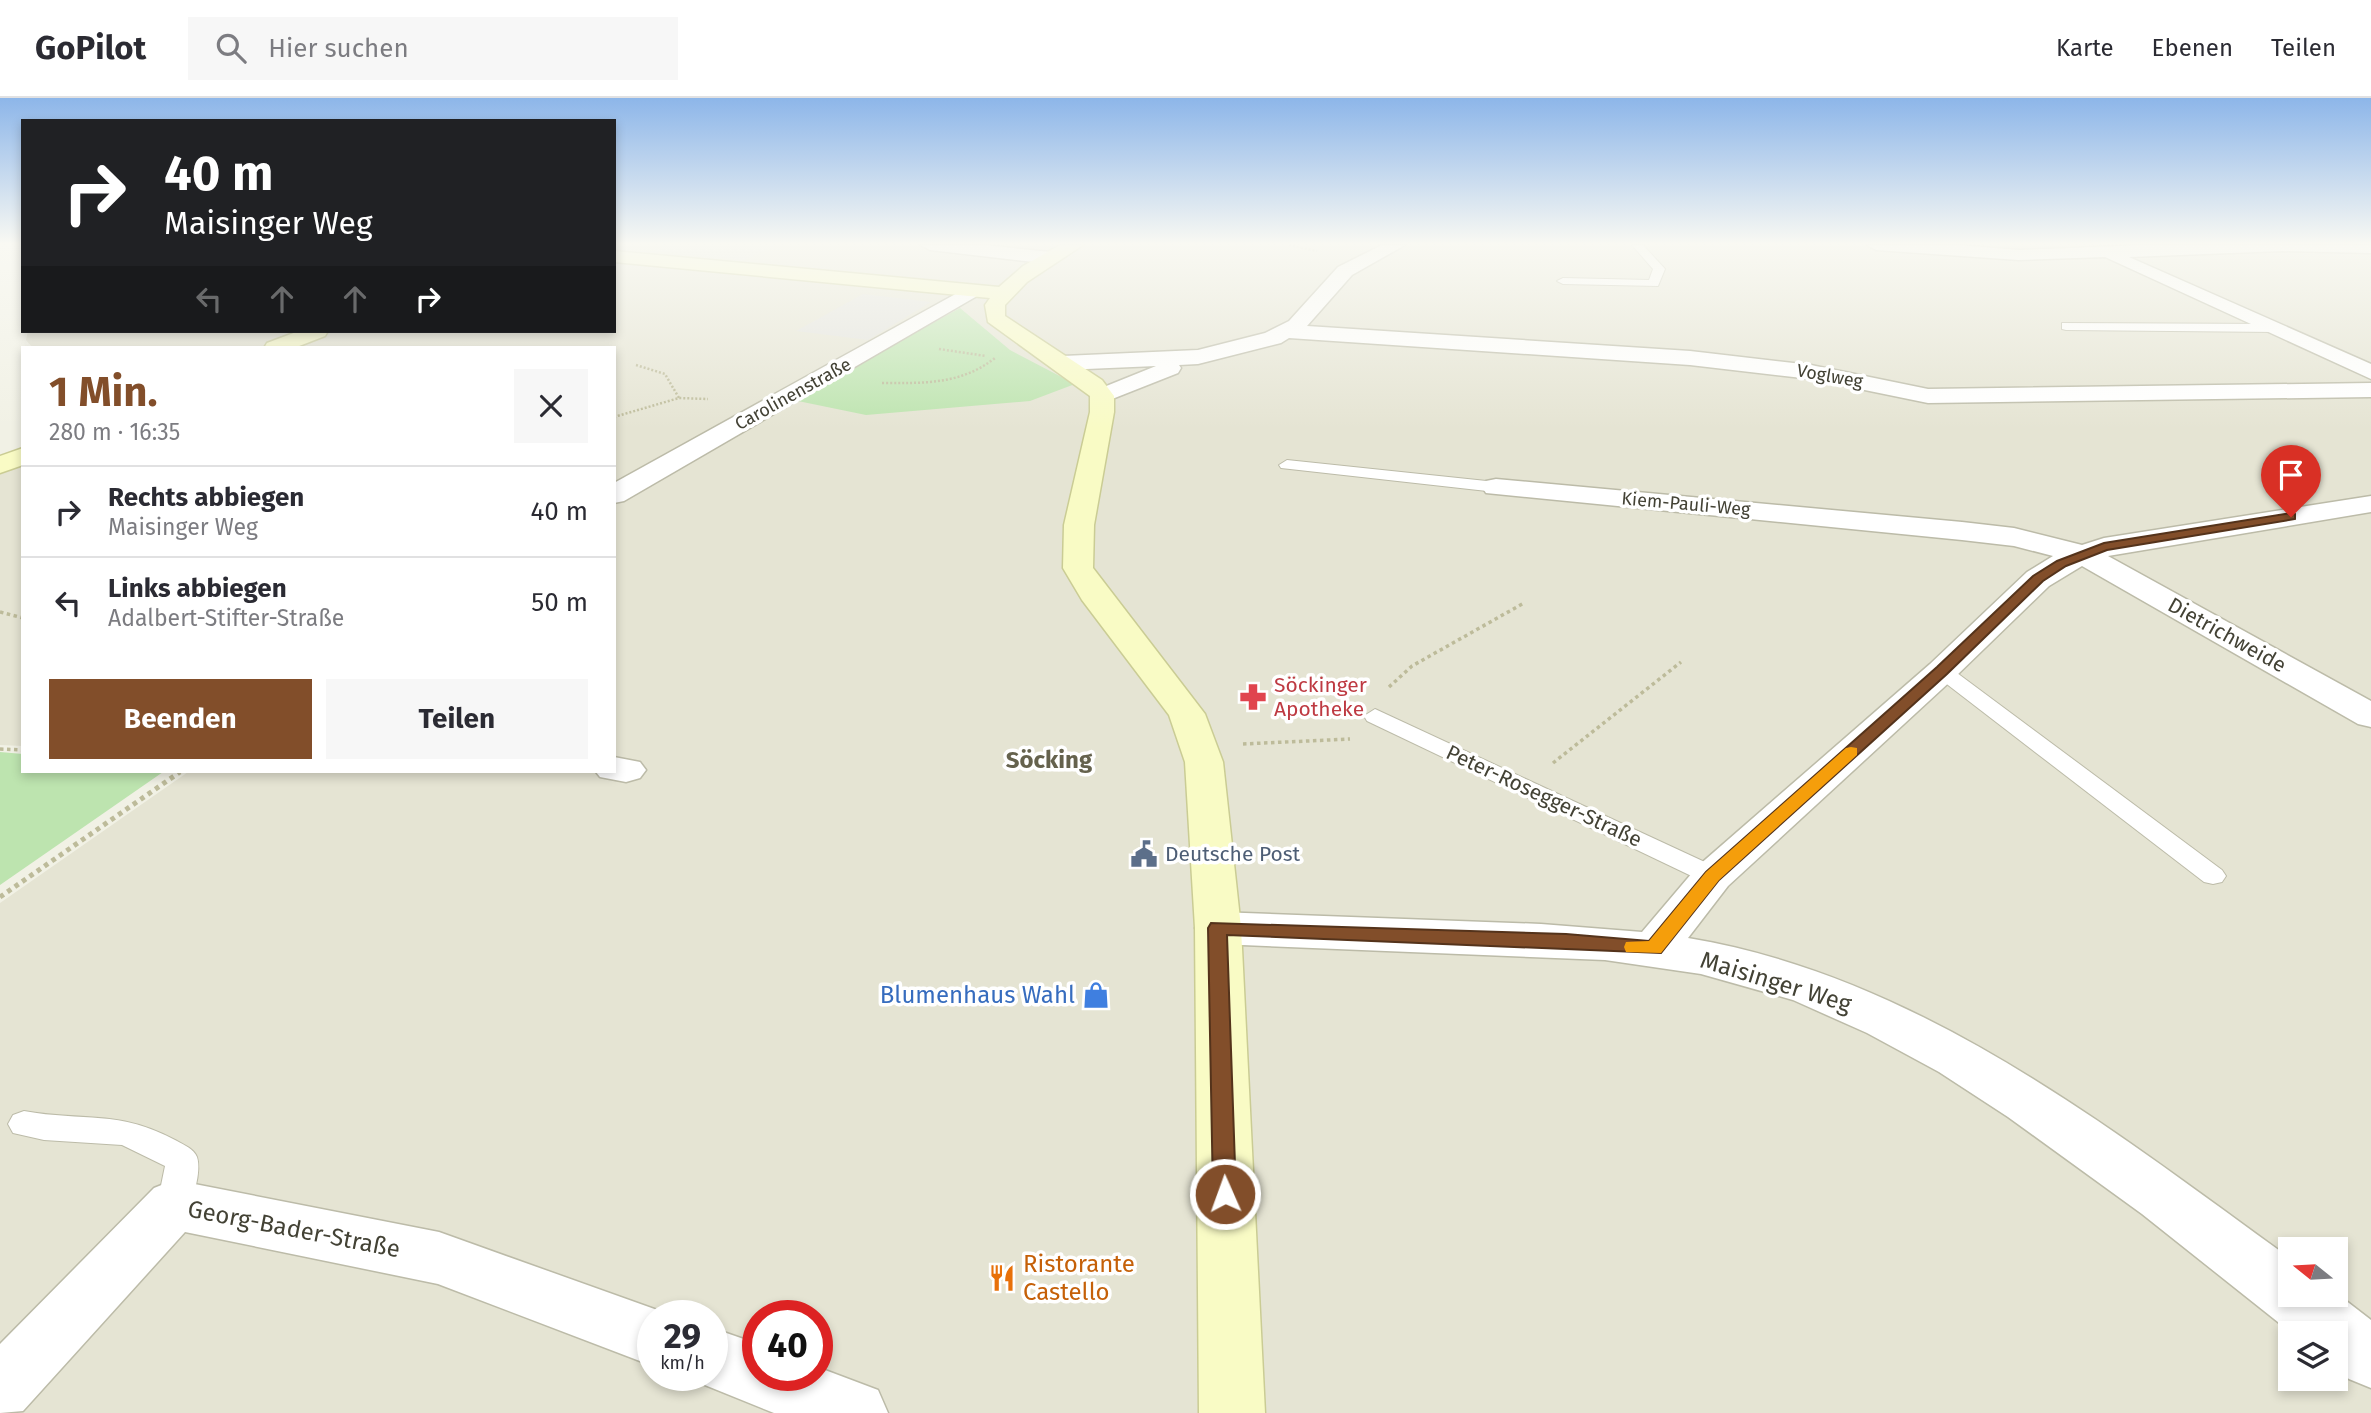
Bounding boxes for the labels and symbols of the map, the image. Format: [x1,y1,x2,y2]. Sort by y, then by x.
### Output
street label: Carolinenstraße [731,353,855,435]
street label: Voglweg [1795,359,1865,393]
pin [2261,445,2321,517]
street label: Kiem-Pauli-Weg [1621,487,1752,521]
street label: Dietrichweide [2163,592,2291,678]
place label: Söckinger Apotheke [1274,672,1367,722]
pharmacy icon: Söckinger Apotheke [1238,682,1268,712]
street label: Peter-Rosegger-Straße [1442,739,1646,853]
district label: Söcking [1006,746,1093,774]
public building icon: Deutsche Post [1129,839,1159,869]
place label: Deutsche Post [1165,841,1301,867]
street label: Maisinger Weg [1697,946,1855,1018]
shop icon: Blumenhaus Wahl [1081,980,1111,1010]
place label: Blumenhaus Wahl [880,981,1075,1009]
position arrow [1188,1157,1262,1231]
street label: Georg-Bader-Straße [185,1195,403,1263]
north arrow [2278,1237,2348,1307]
place label: Ristorante Castello [1023,1250,1135,1306]
restaurant icon: Ristorante Castello [987,1263,1017,1293]
speed limit sign: 40 [742,1300,833,1391]

